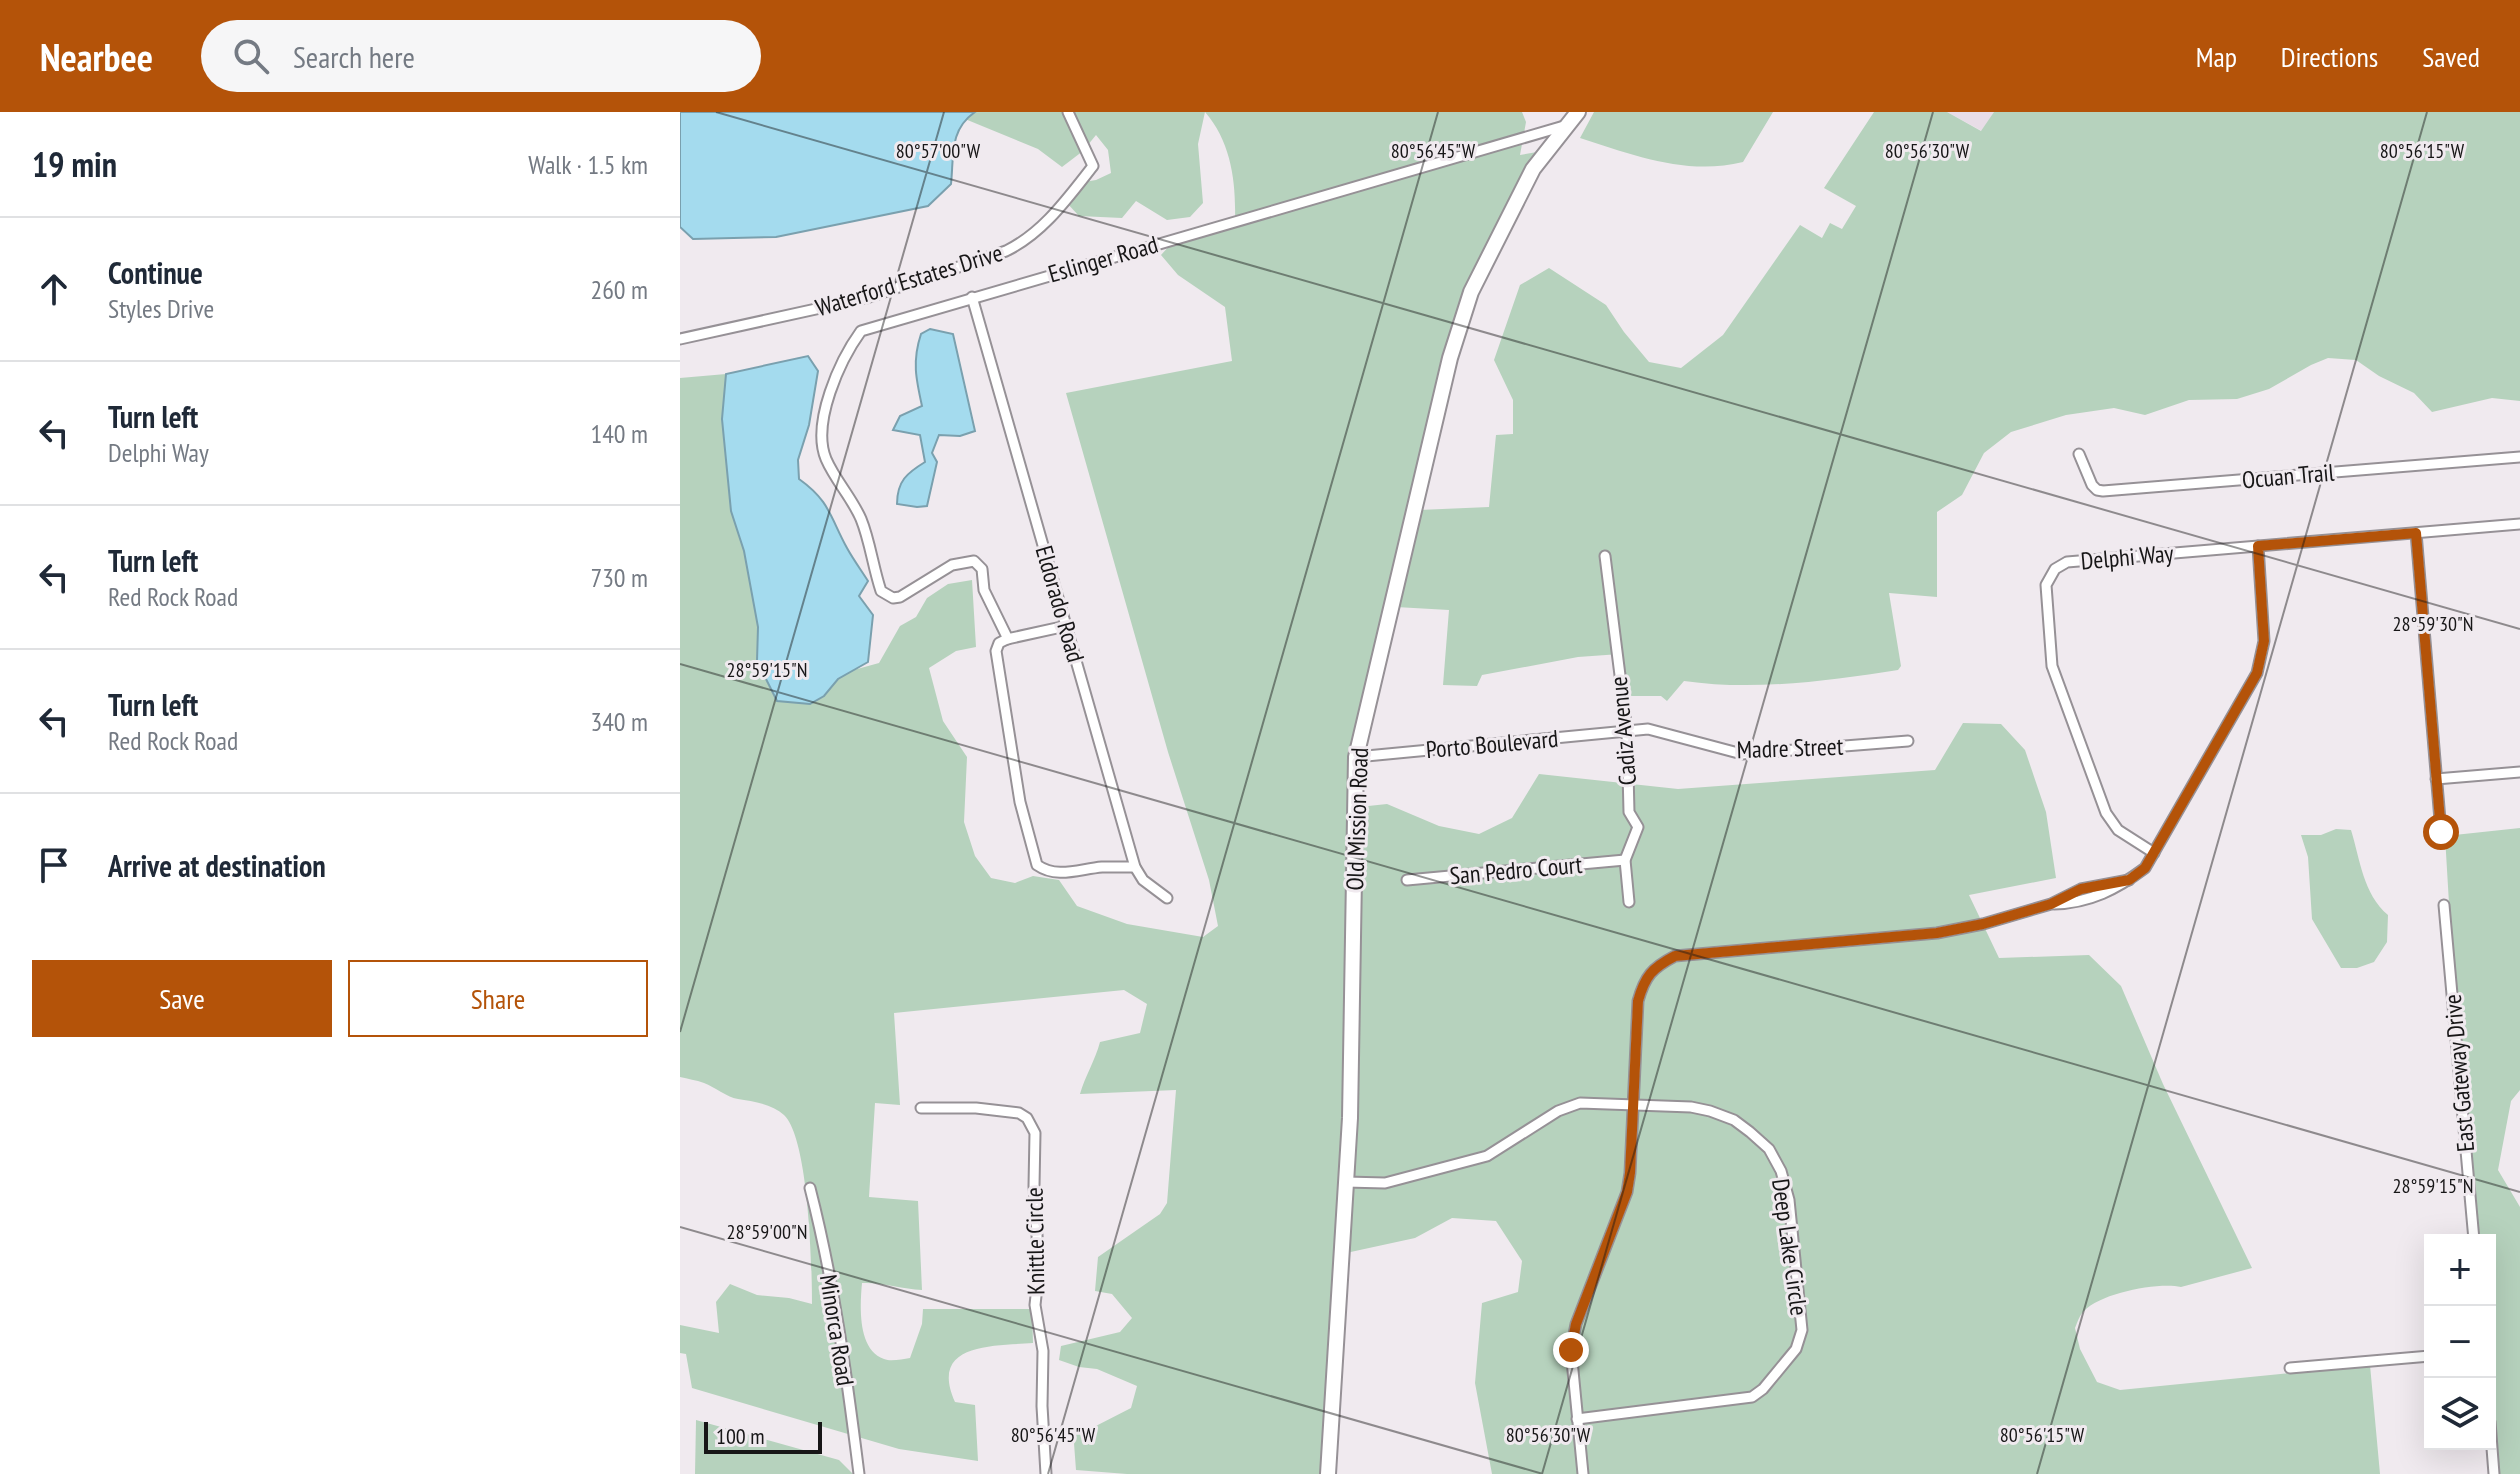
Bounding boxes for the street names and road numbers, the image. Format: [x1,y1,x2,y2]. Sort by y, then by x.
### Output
street label: Eslinger Road [1045,229,1161,289]
street label: Waterford Estates Drive [812,237,1006,323]
street label: Ocuan Trail [2241,456,2336,495]
street label: Delphi Way [2079,538,2175,576]
street label: Eldorado Road [1029,542,1091,666]
street label: Cadiz Avenue [1603,675,1643,787]
street label: Porto Boulevard [1425,723,1559,765]
street label: Madre Street [1736,731,1844,765]
street label: Old Mission Road [1339,747,1375,891]
street label: San Pedro Court [1448,849,1584,891]
street label: East Gateway Drive [2437,993,2481,1153]
street label: Deep Lake Circle [1765,1177,1815,1317]
street label: Knittle Circle [1019,1187,1051,1295]
street label: Minorca Road [813,1272,861,1388]

